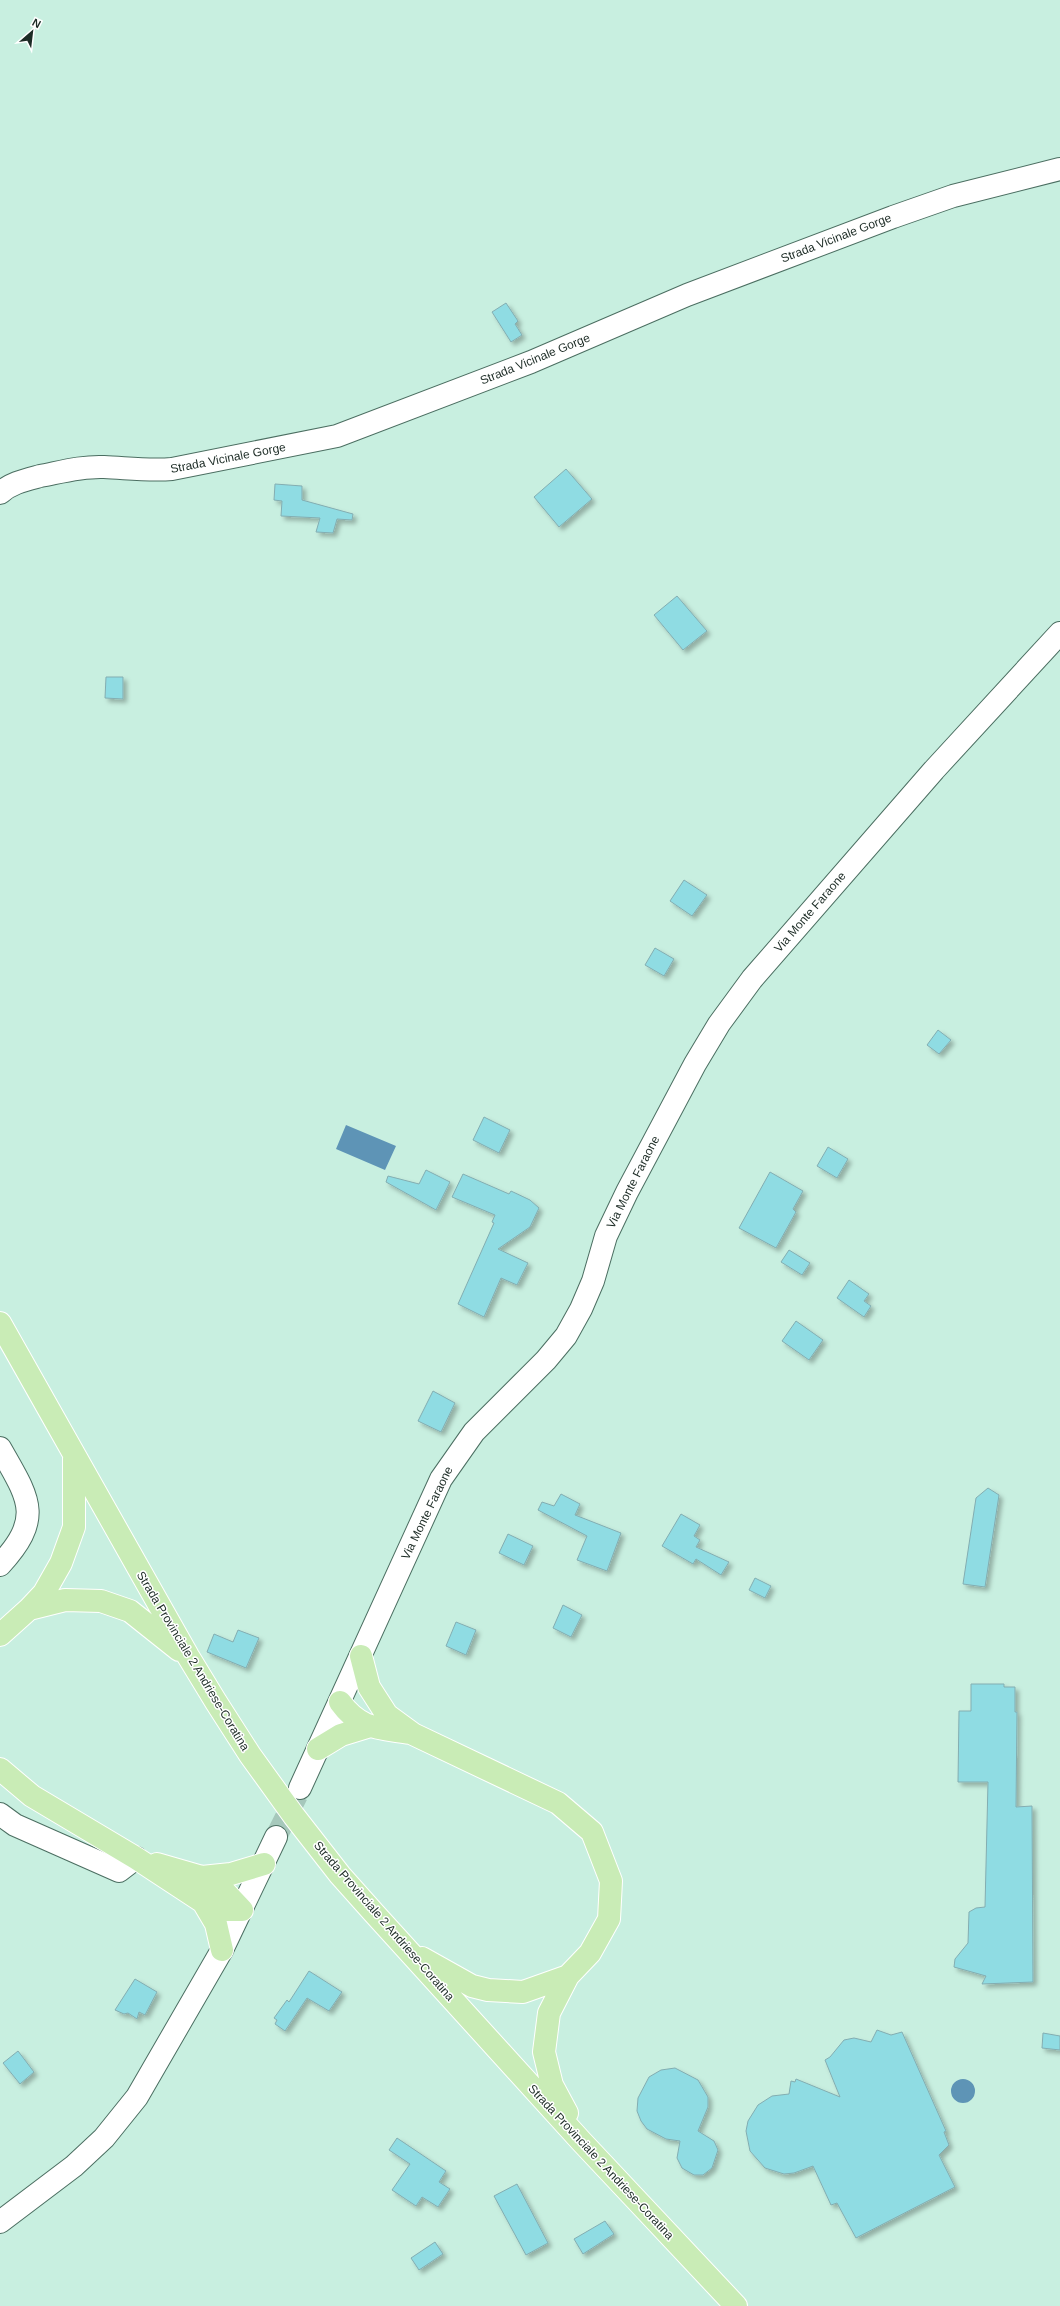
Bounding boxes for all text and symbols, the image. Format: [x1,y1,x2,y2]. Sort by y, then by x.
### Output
north arrow [12,12,52,52]
text: N [30,16,43,30]
street label: Strada Vicinale Gorge [779,210,894,266]
street label: Strada Vicinale Gorge [478,330,592,387]
street label: Strada Vicinale Gorge [169,440,287,476]
street label: Via Monte Faraone [771,869,849,955]
street label: Via Monte Faraone [604,1133,663,1231]
street label: Via Monte Faraone [398,1464,456,1562]
street label: Strada Provinciale 2 Andriese-Coratina [134,1569,252,1754]
street label: Strada Provinciale 2 Andriese-Coratina [311,1838,457,2004]
street label: Strada Provinciale 2 Andriese-Coratina [525,2082,677,2243]

